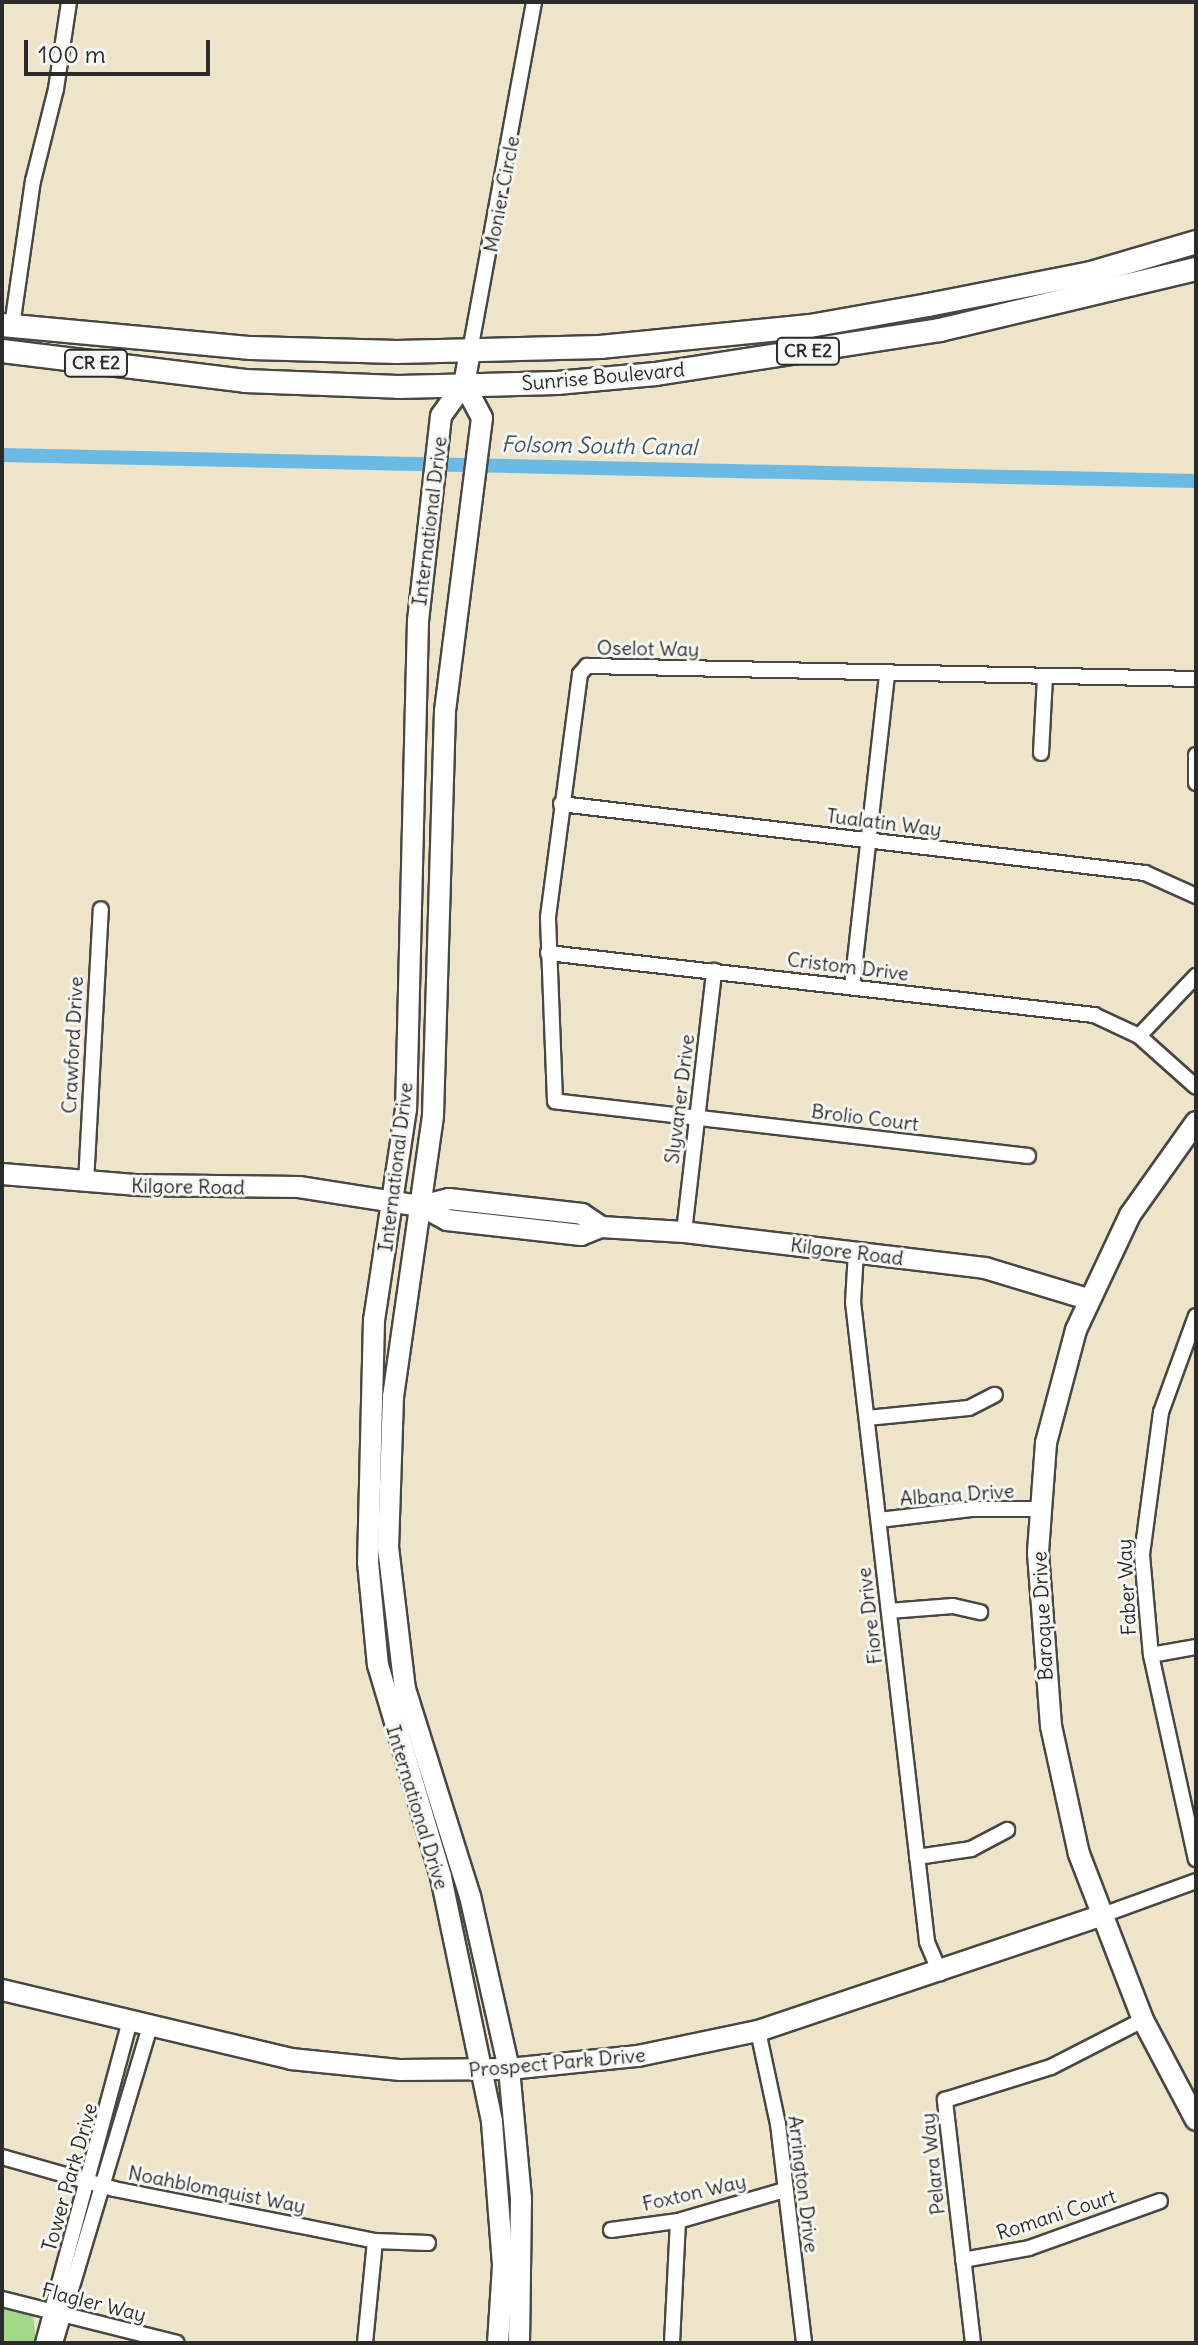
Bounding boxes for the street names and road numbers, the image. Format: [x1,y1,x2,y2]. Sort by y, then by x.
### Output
street label: Monier Circle [478,134,524,254]
road number: CR E2 [774,337,842,365]
road number: CR E2 [62,349,130,377]
street label: Sunrise Boulevard [520,357,686,395]
street label: International Drive [407,435,451,607]
street label: Oselot Way [596,635,700,661]
street label: Tualatin Way [825,803,943,841]
street label: Cristom Drive [786,947,910,985]
street label: Crawford Drive [56,976,88,1114]
street label: Slyvaner Drive [659,1033,699,1165]
street label: International Drive [373,1081,417,1253]
street label: Brolio Court [810,1099,920,1135]
street label: Kilgore Road [131,1173,245,1199]
street label: Kilgore Road [789,1232,905,1270]
street label: Albana Drive [899,1478,1015,1510]
street label: Faber Way [1111,1538,1141,1636]
street label: Baroque Drive [1027,1551,1057,1681]
street label: Fiore Drive [851,1566,887,1666]
street label: International Drive [382,1722,454,1892]
street label: Prospect Park Drive [468,2042,646,2082]
street label: Tower Park Drive [36,2100,102,2254]
street label: Pelara Way [915,2112,949,2216]
street label: Arrington Drive [784,2114,824,2254]
street label: Noahblomquist Way [126,2160,308,2218]
street label: Foxton Way [640,2168,748,2216]
street label: Romani Court [993,2183,1119,2245]
street label: Flagler Way [39,2277,149,2327]

